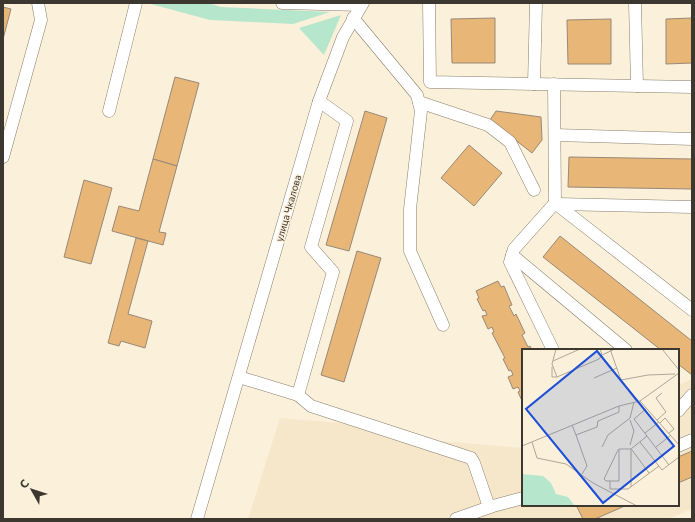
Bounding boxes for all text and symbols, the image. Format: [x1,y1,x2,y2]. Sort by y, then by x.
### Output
street label: улица Чкалова [273,173,303,243]
inset map [522,349,679,506]
north arrow [12,470,52,510]
text: С [16,476,32,490]

